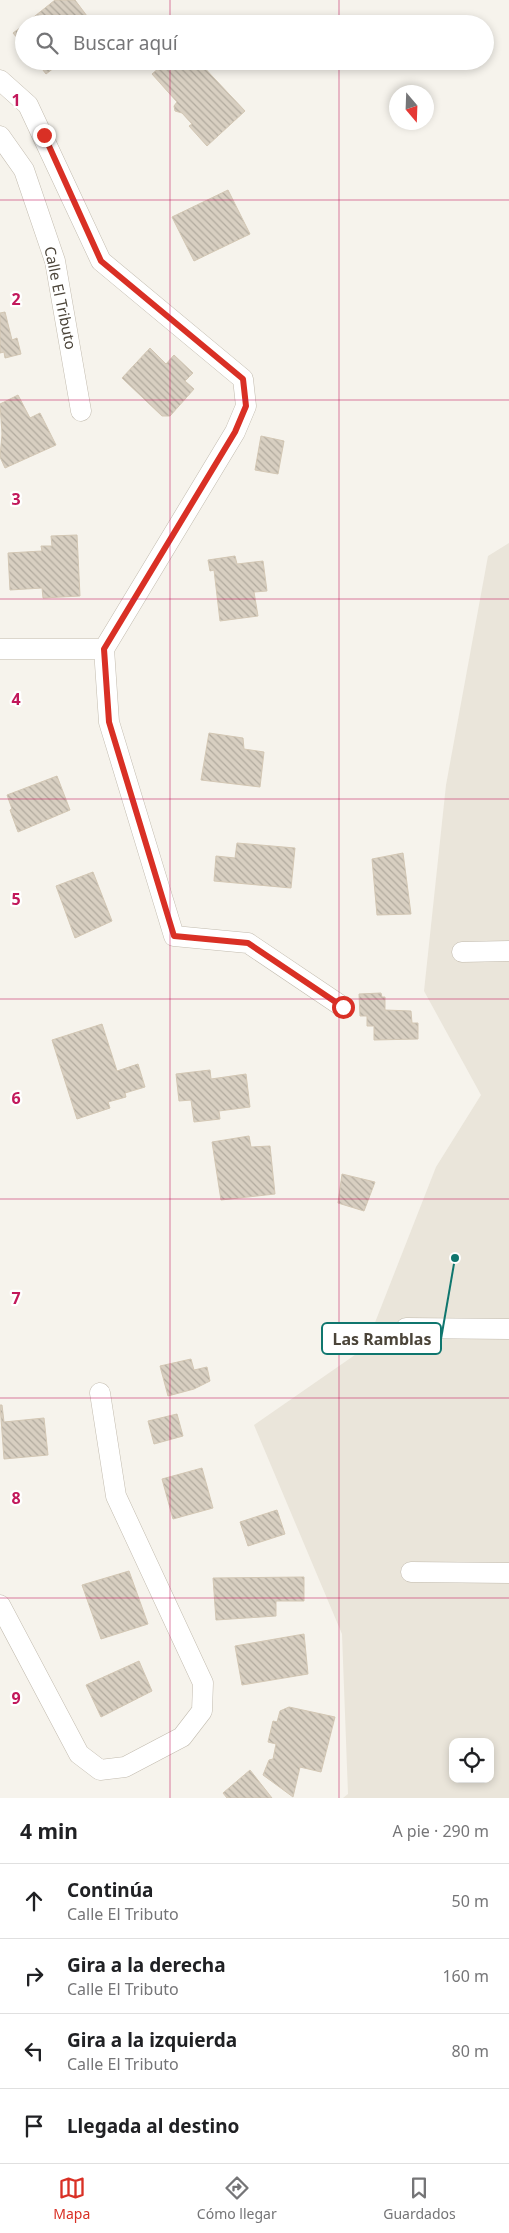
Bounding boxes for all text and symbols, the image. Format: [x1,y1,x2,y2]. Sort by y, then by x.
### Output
search box [15,15,494,70]
icon: search [33,29,61,57]
text: Buscar aquí [73,30,178,56]
north arrow [389,85,434,130]
text: 1 [11,89,21,111]
route end [33,124,56,147]
street label: Calle El Tributo [40,244,82,351]
text: 2 [11,288,21,310]
text: 3 [11,488,21,510]
text: 4 [11,688,21,710]
text: 5 [11,888,21,910]
route start [332,996,355,1019]
text: 6 [11,1087,21,1109]
text: 7 [11,1287,21,1309]
callout: Las Ramblas [322,1323,441,1354]
text: Las Ramblas [333,1328,431,1350]
text: 8 [11,1487,21,1509]
text: 9 [11,1687,21,1709]
map controls [449,1738,494,1783]
button: locate [449,1738,494,1783]
text: 4 min [20,1817,78,1845]
text: A pie · 290 m [392,1820,489,1842]
text: Continúa [67,1877,153,1903]
icon: ahead [20,1887,48,1915]
text: 50 m [452,1890,489,1912]
text: Calle El Tributo [67,1903,179,1925]
text: Gira a la derecha [67,1952,226,1978]
icon: right [20,1962,48,1990]
text: 160 m [442,1965,489,1987]
text: Calle El Tributo [67,1978,179,2000]
text: Gira a la izquierda [67,2027,237,2053]
icon: left [20,2037,48,2065]
text: 80 m [452,2040,489,2062]
text: Calle El Tributo [67,2053,179,2075]
icon: arrive [20,2112,48,2140]
text: Llegada al destino [67,2113,239,2139]
tab: Mapa [53,2174,90,2223]
tab: Cómo llegar [197,2174,277,2223]
tab: Guardados [383,2174,456,2223]

